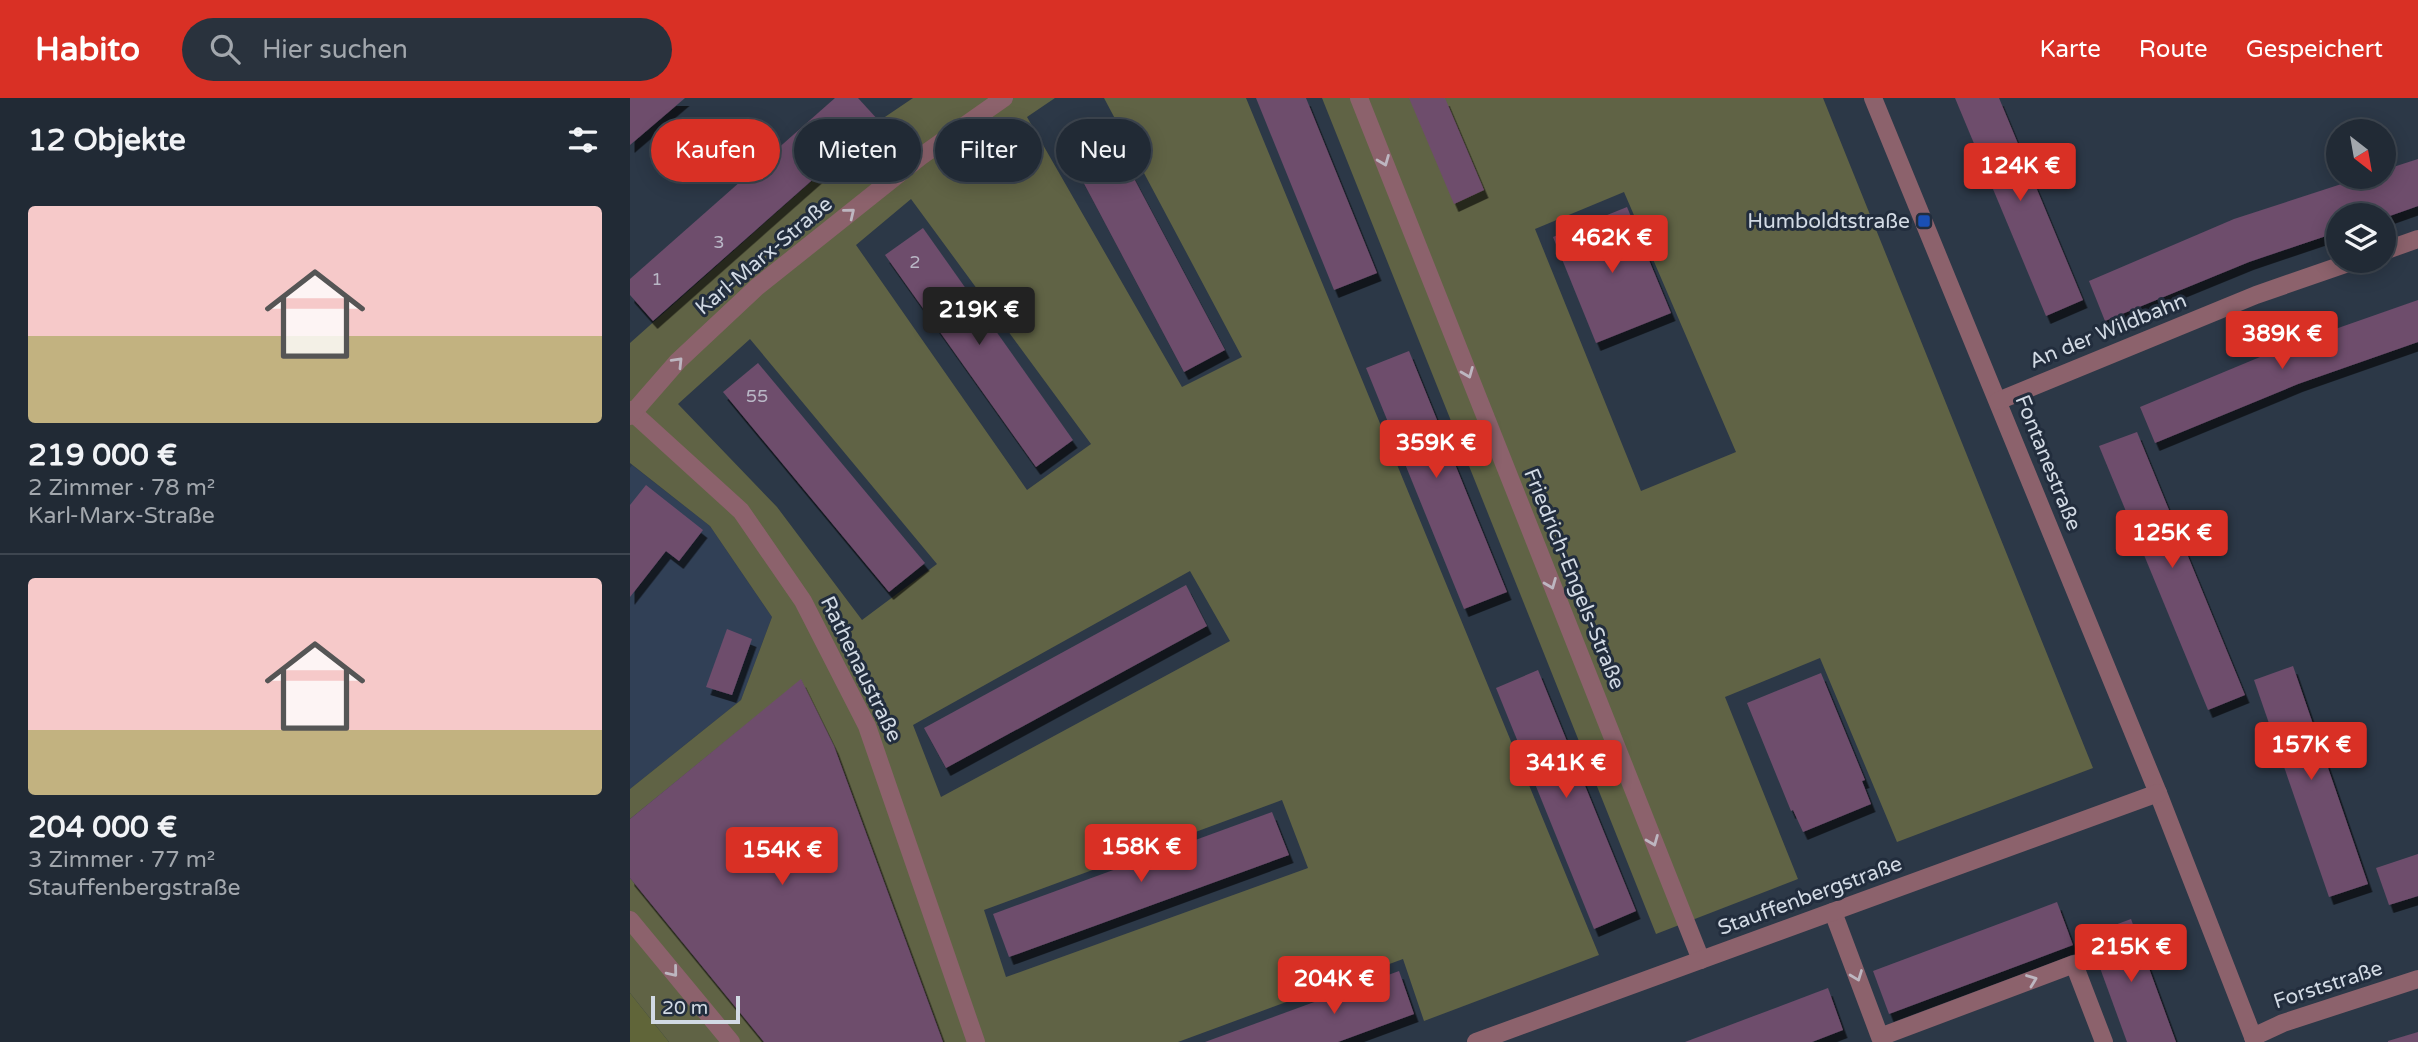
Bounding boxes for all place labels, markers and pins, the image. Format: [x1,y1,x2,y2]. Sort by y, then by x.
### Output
pin: 124K € [1963,144,2077,203]
place label: Humboldtstraße [1747,209,1910,234]
marker: Humboldtstraße [1916,213,1932,229]
pin: 462K € [1555,216,1669,275]
pin: 219K € [922,288,1036,347]
pin: 389K € [2225,312,2339,371]
pin: 359K € [1379,420,1493,480]
pin: 125K € [2115,510,2229,570]
pin: 157K € [2254,722,2368,782]
pin: 341K € [1509,740,1623,800]
pin: 158K € [1084,824,1198,884]
pin: 154K € [725,828,839,887]
pin: 215K € [2074,924,2188,984]
pin: 204K € [1277,956,1391,1016]

